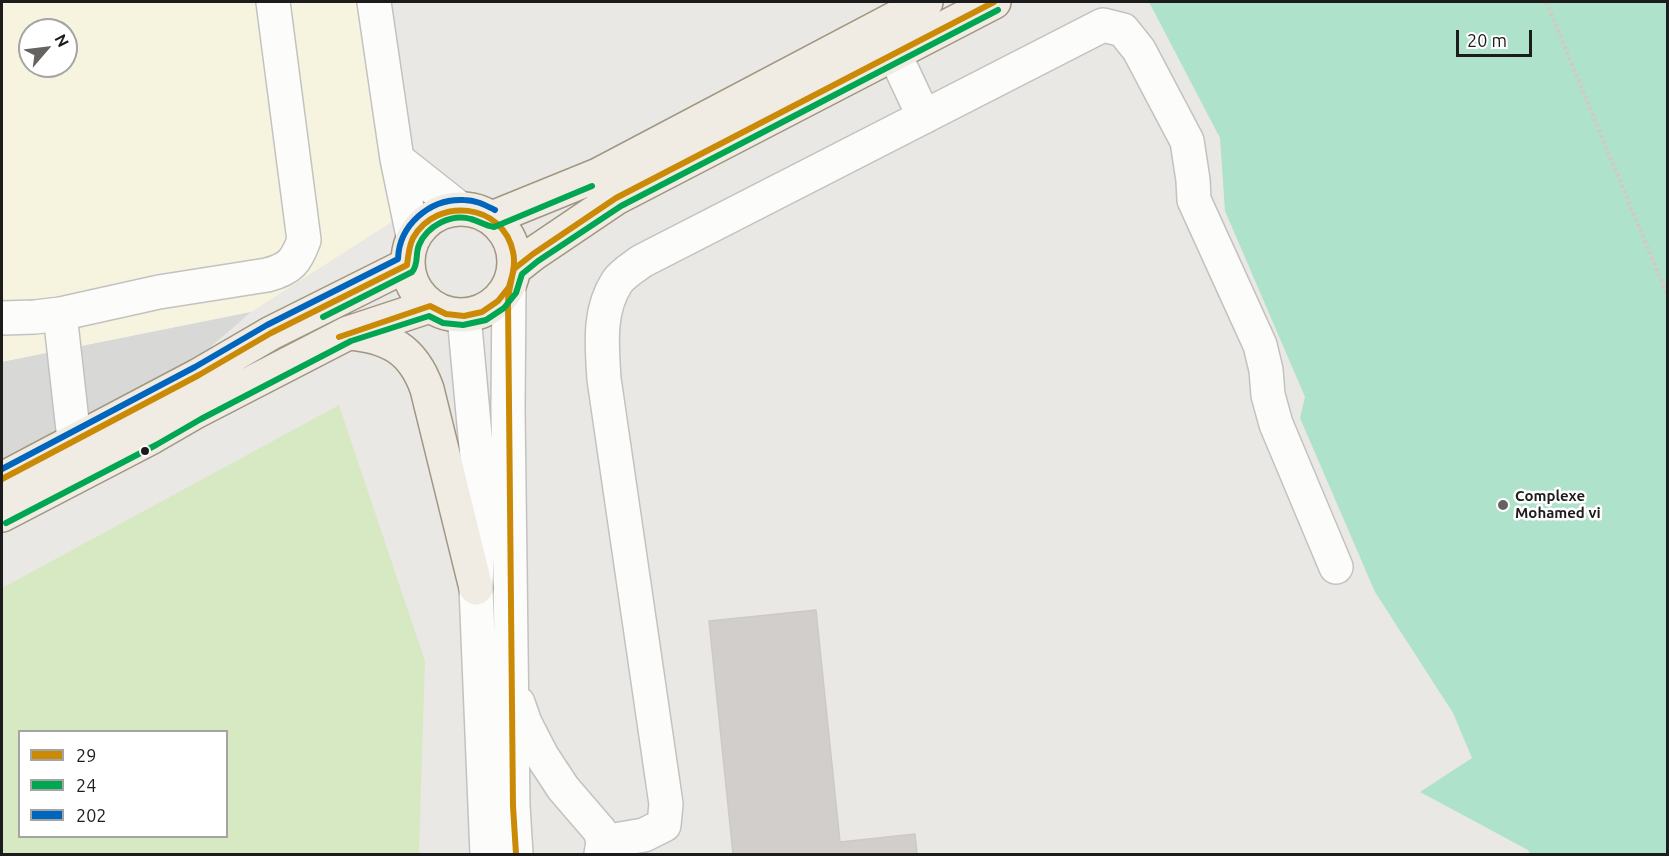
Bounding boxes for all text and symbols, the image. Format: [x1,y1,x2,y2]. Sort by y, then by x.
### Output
north arrow [18,18,78,78]
scale bar [1459,18,1536,56]
text: 20 m [1467,30,1507,50]
text: N [51,31,73,50]
unlabelled marker [139,445,151,457]
place label: Complexe Mohamed vi [1515,487,1601,522]
marker: Complexe Mohamed vi [1496,498,1510,512]
legend [18,730,228,838]
text: 29 [76,745,96,765]
text: 24 [76,775,96,795]
text: 202 [76,805,106,825]

